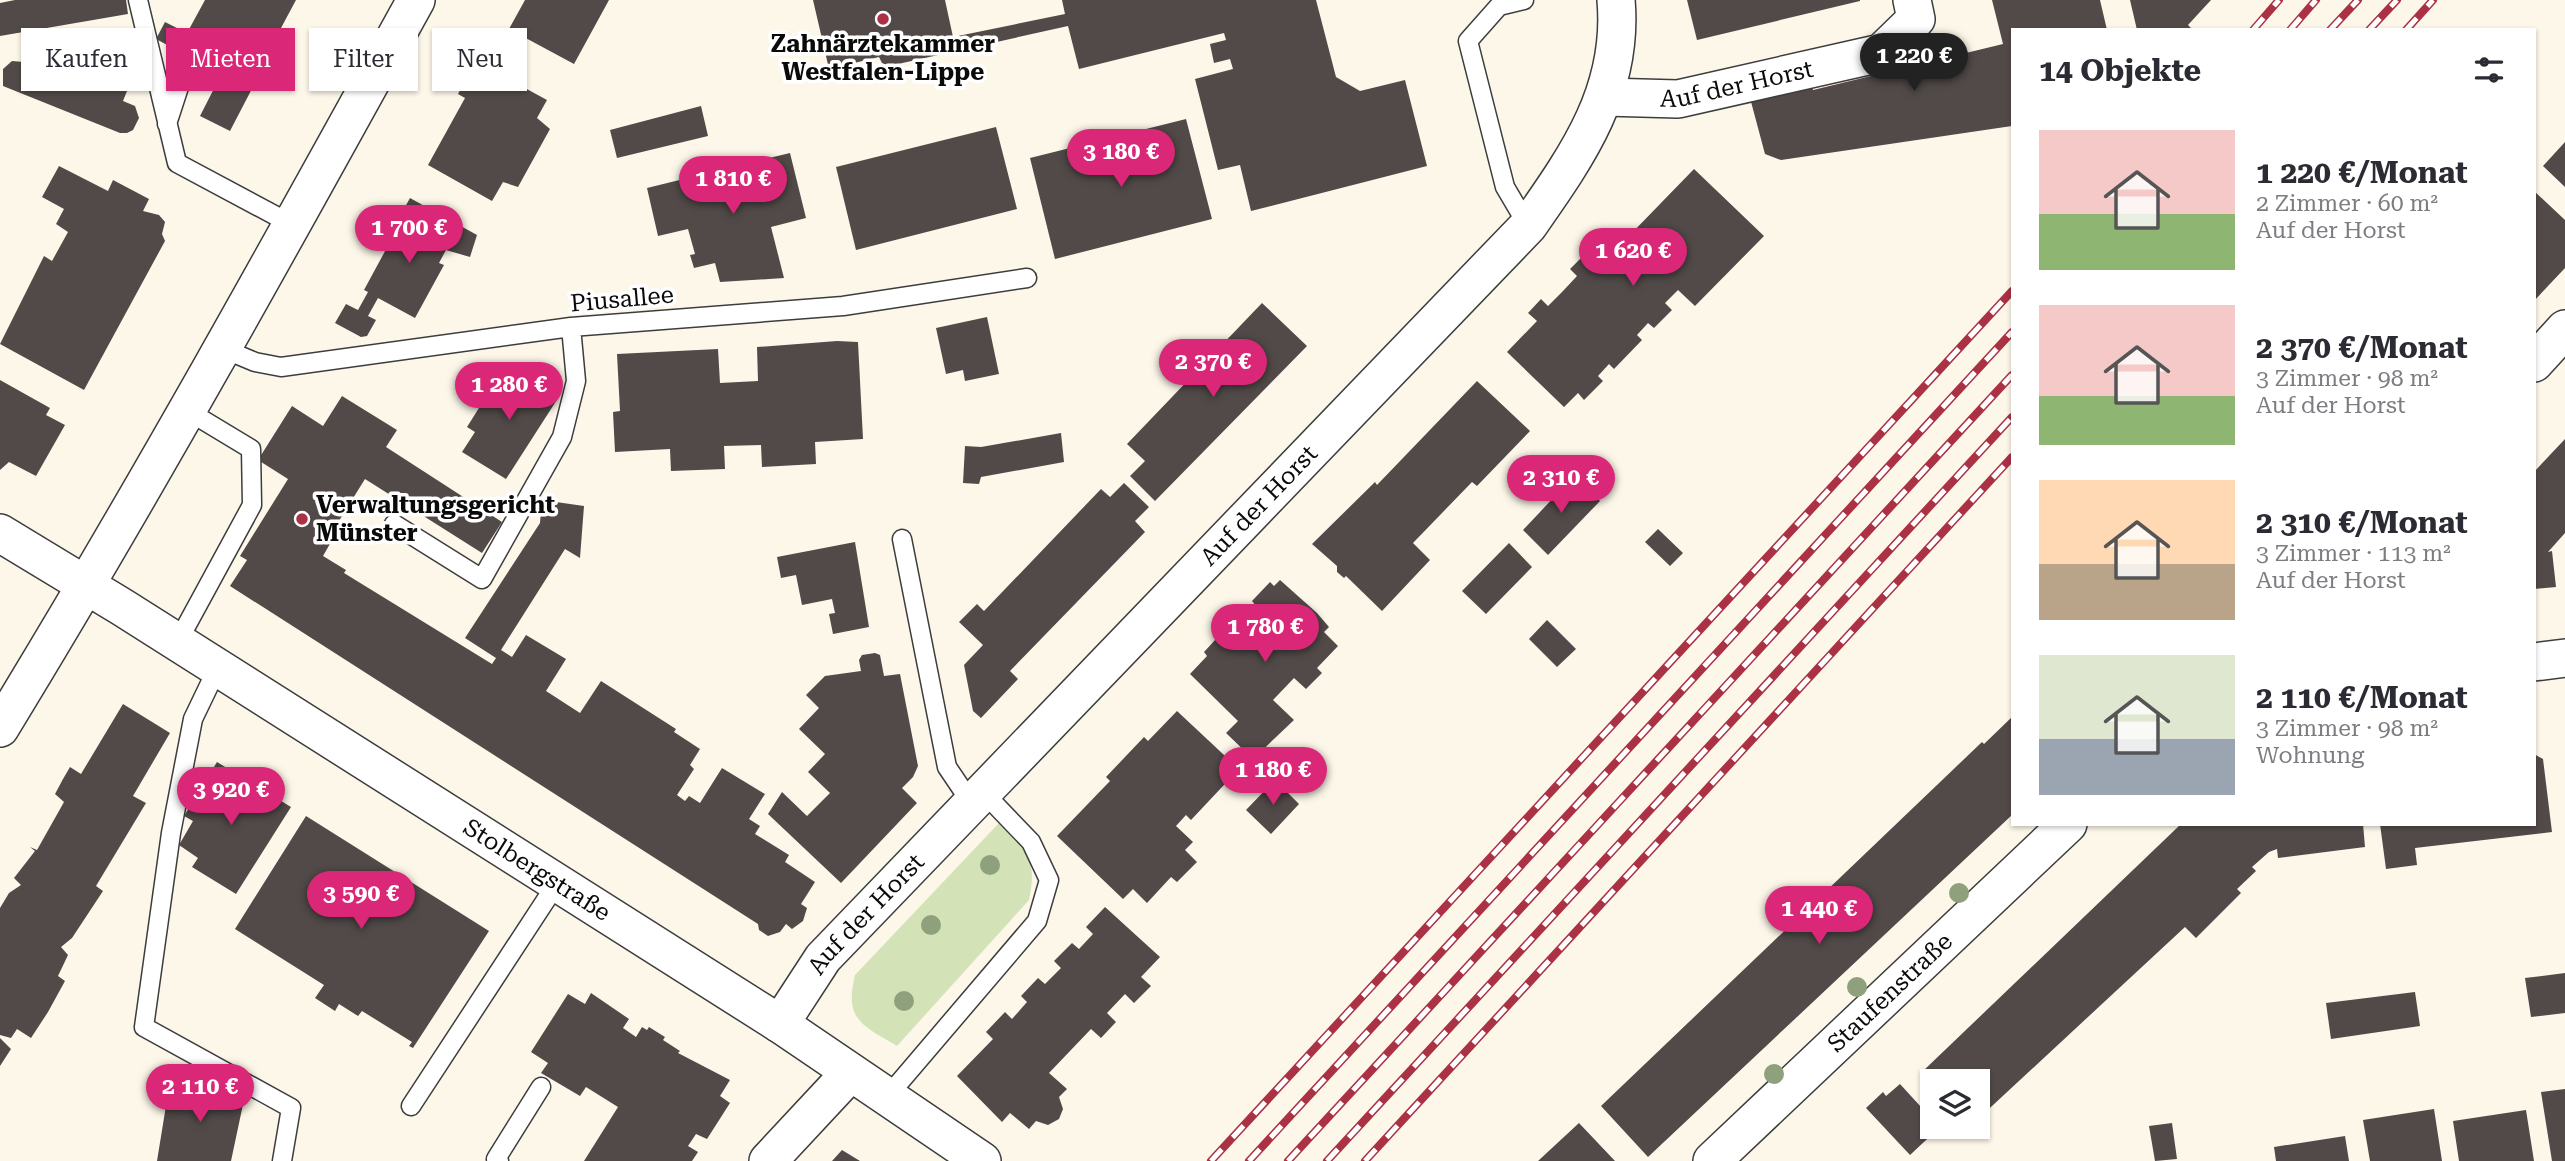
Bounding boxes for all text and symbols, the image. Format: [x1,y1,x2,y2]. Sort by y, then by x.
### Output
marker: Zahnärztekammer Westfalen-Lippe [875,11,891,27]
chip: Kaufen [21,28,152,91]
chip: Mieten [166,28,295,91]
chip: Filter [309,28,418,91]
chip: Neu [432,28,527,91]
place label: Zahnärztekammer Westfalen-Lippe [771,30,995,86]
pin: 1 220 € [1849,34,1979,93]
text: 1 220 € [1876,42,1952,69]
icon: filters [2470,51,2508,89]
text: 14 Objekte [2039,53,2201,88]
street label: Auf der Horst [1660,55,1816,113]
pin: 3 180 € [1056,130,1186,189]
text: 3 180 € [1083,138,1159,165]
text: 1 220 €/Monat [2256,155,2468,190]
pin: 1 810 € [668,156,798,216]
icon: home [2095,158,2179,242]
text: 1 810 € [695,165,771,192]
text: 2 Zimmer · 60 m² [2256,190,2438,217]
pin: 1 700 € [344,205,474,265]
text: 1 700 € [371,214,447,241]
text: Auf der Horst [2256,217,2406,244]
pin: 1 620 € [1568,229,1698,288]
text: 1 620 € [1595,237,1671,264]
street label: Piusallee [569,281,675,317]
text: 2 370 €/Monat [2256,330,2468,365]
icon: home [2095,333,2179,417]
pin: 2 370 € [1148,340,1278,399]
text: 2 370 € [1175,348,1251,375]
pin: 1 280 € [444,362,574,422]
text: 3 Zimmer · 98 m² [2256,365,2438,392]
text: 1 280 € [471,371,547,398]
text: Auf der Horst [2256,392,2406,419]
street label: Auf der Horst [1195,440,1323,571]
pin: 2 310 € [1496,456,1626,515]
text: 2 310 € [1523,464,1599,491]
place label: Verwaltungsgericht Münster [316,491,555,547]
text: 2 310 €/Monat [2256,505,2468,540]
icon: home [2095,508,2179,592]
marker: Verwaltungsgericht Münster [294,511,310,527]
text: 3 Zimmer · 113 m² [2256,540,2451,567]
text: Auf der Horst [2256,567,2406,594]
pin: 1 780 € [1200,604,1330,664]
text: 1 780 € [1227,613,1303,640]
text: 2 110 €/Monat [2256,680,2468,715]
icon: home [2095,683,2179,767]
text: 3 Zimmer · 98 m² [2256,715,2438,742]
text: Wohnung [2256,742,2364,769]
pin: 1 180 € [1208,748,1338,807]
text: 1 180 € [1235,756,1311,783]
pin: 3 920 € [166,768,296,827]
text: 3 920 € [193,776,269,803]
street label: Stolbergstraße [458,813,616,927]
street label: Auf der Horst [802,848,930,980]
pin: 3 590 € [296,872,426,931]
text: 3 590 € [323,880,399,907]
pin: 1 440 € [1754,886,1884,946]
text: 1 440 € [1781,895,1857,922]
street label: Staufenstraße [1822,927,1958,1058]
pin: 2 110 € [135,1064,265,1124]
map controls [1920,1069,1990,1139]
button: layers [1920,1069,1990,1139]
text: 2 110 € [162,1073,238,1100]

